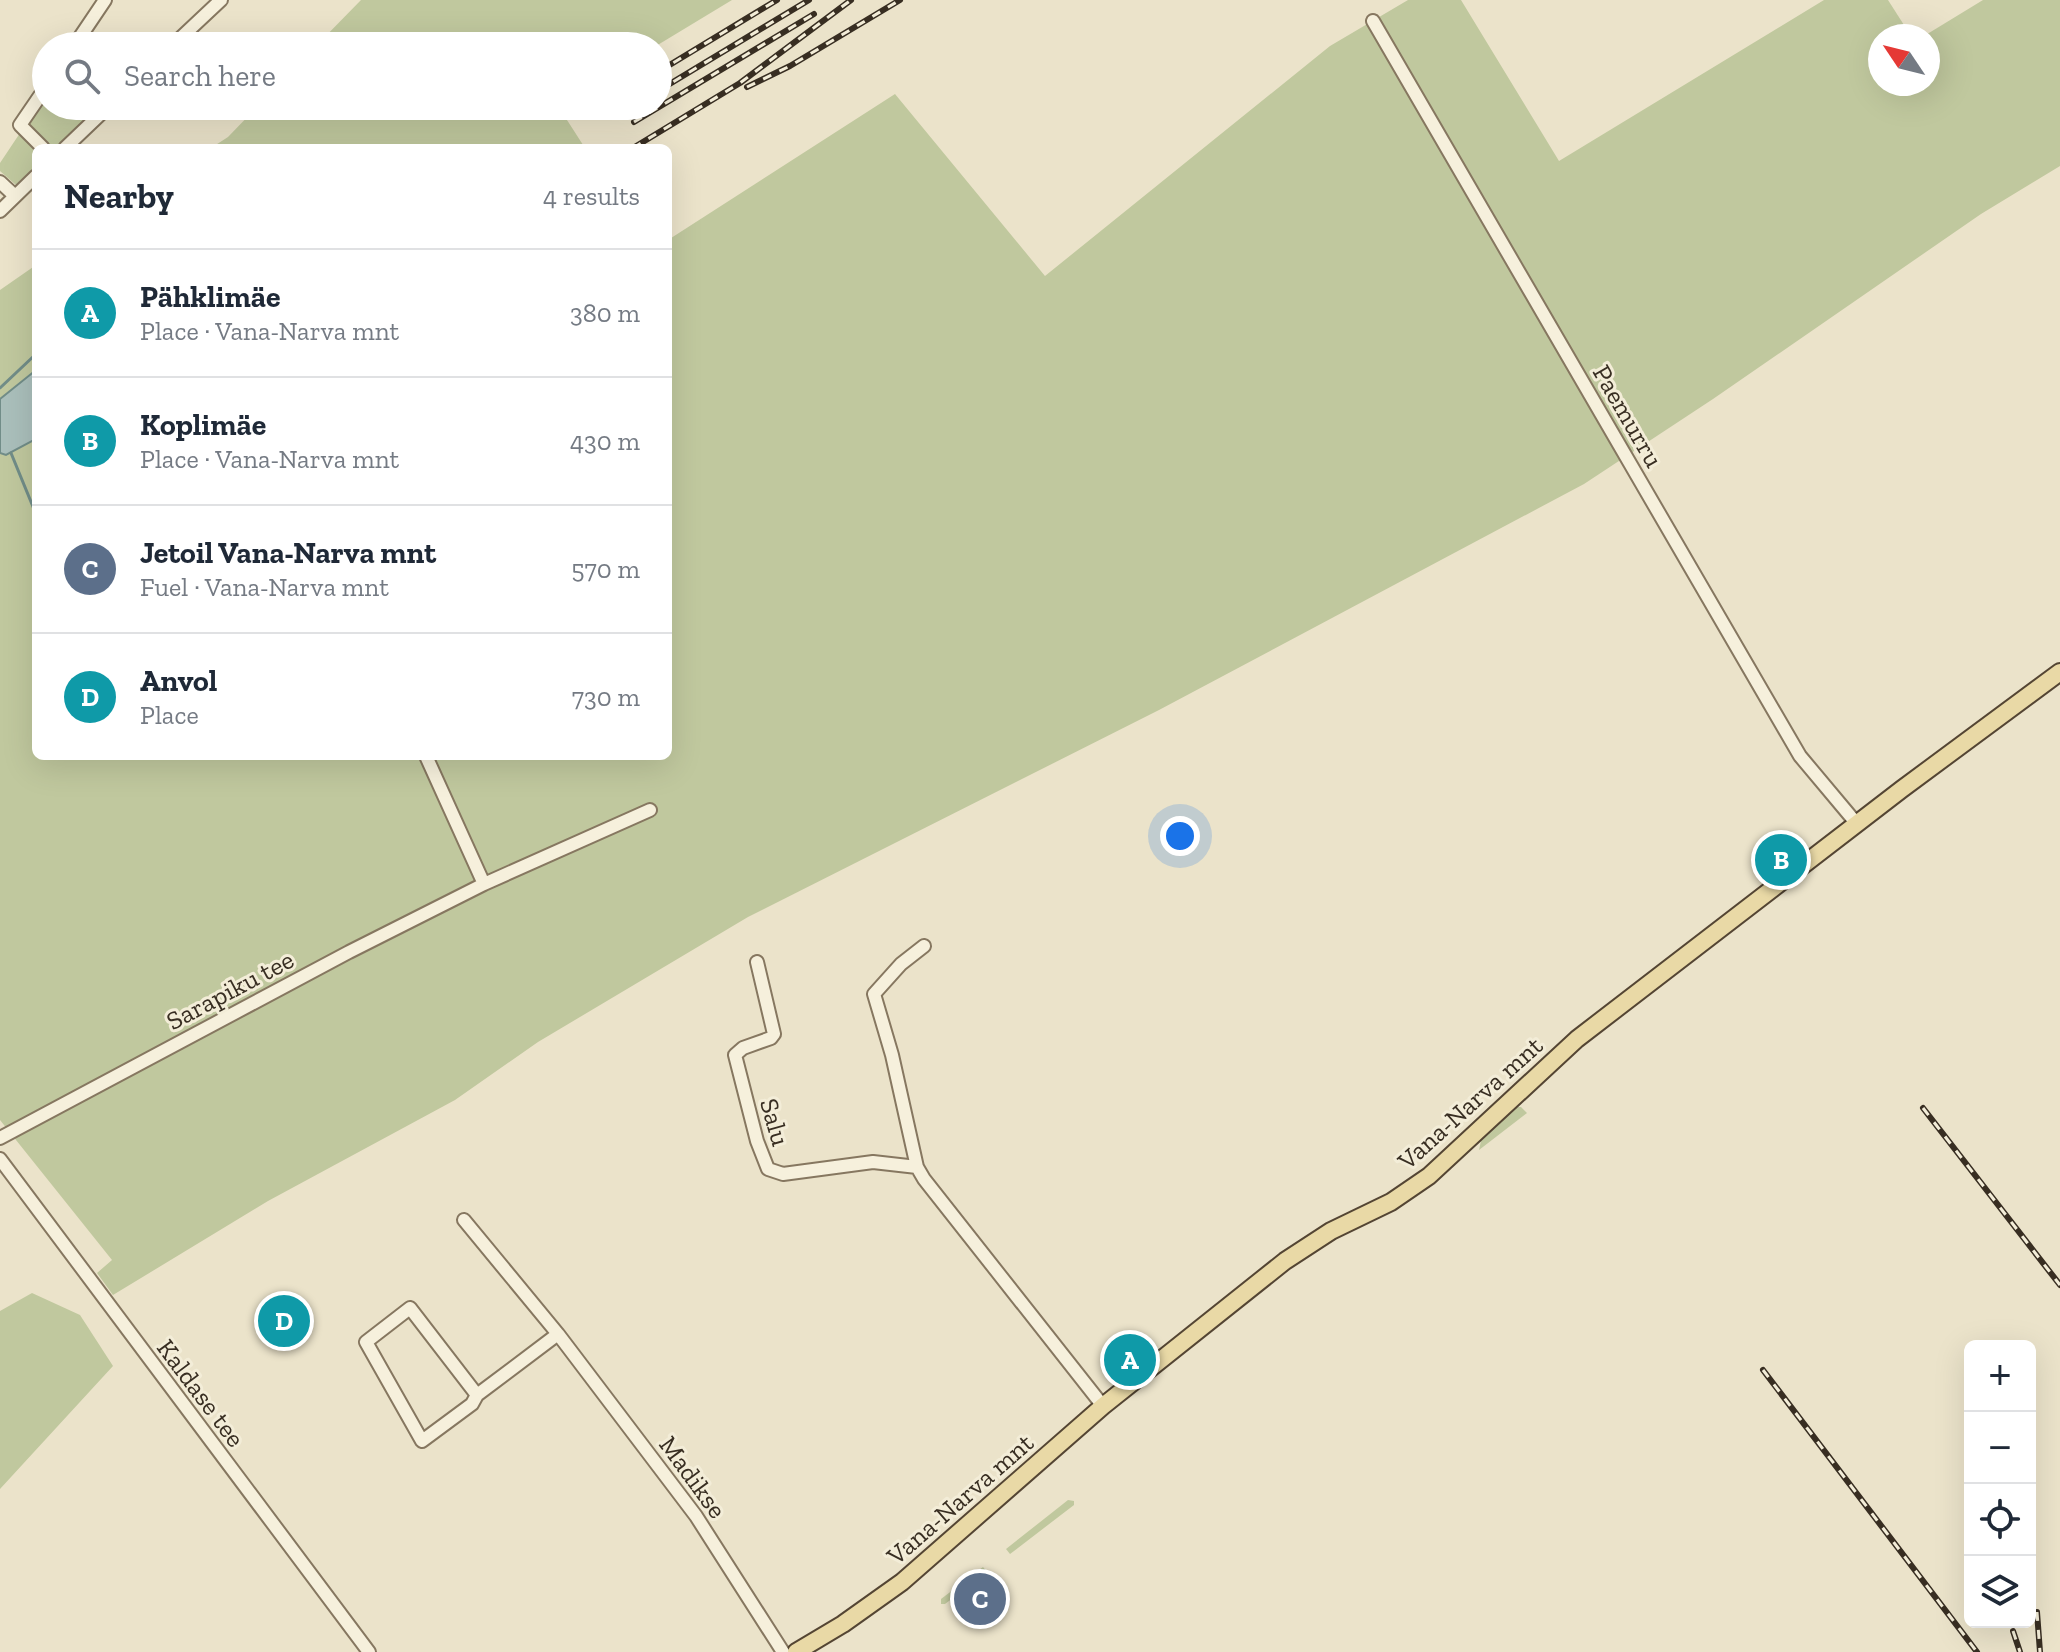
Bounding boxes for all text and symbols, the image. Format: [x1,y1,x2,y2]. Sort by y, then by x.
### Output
north arrow [1868,24,1940,96]
search box [32,32,672,120]
icon: search [60,54,104,98]
text: Search here [124,58,276,94]
text: Nearby [64,176,174,217]
text: 4 results [543,180,640,212]
text: Pähklimäe [140,279,280,315]
text: A [81,297,99,329]
text: 380 m [570,297,640,329]
text: Place · Vana-Narva mnt [140,315,399,347]
street label: Paemurru [1586,359,1670,473]
text: Koplimäe [140,407,266,443]
text: B [82,425,98,457]
text: 430 m [570,425,640,457]
text: Place · Vana-Narva mnt [140,443,399,475]
text: Jetoil Vana-Narva mnt [140,535,436,571]
text: C [82,553,98,585]
text: 570 m [571,553,640,585]
text: Fuel · Vana-Narva mnt [140,571,389,603]
text: Anvol [140,663,217,699]
text: D [81,681,99,713]
text: 730 m [572,681,640,713]
text: Place [140,699,199,731]
your location [1160,816,1200,856]
pin: B [1755,830,1807,890]
street label: Sarapiku tee [161,943,299,1037]
street label: Vana-Narva mnt [1390,1029,1549,1177]
street label: Salu [753,1095,797,1150]
pin: D [258,1291,310,1351]
pin: A [1104,1330,1156,1390]
street label: Kaldase tee [150,1333,252,1453]
map controls [1964,1340,2036,1628]
button: + [1964,1340,2036,1412]
button: − [1964,1412,2036,1484]
street label: Vana-Narva mnt [879,1426,1040,1572]
street label: Madikse [652,1430,734,1524]
button: locate [1964,1484,2036,1556]
button: layers [1964,1556,2036,1628]
pin: C [954,1569,1006,1629]

